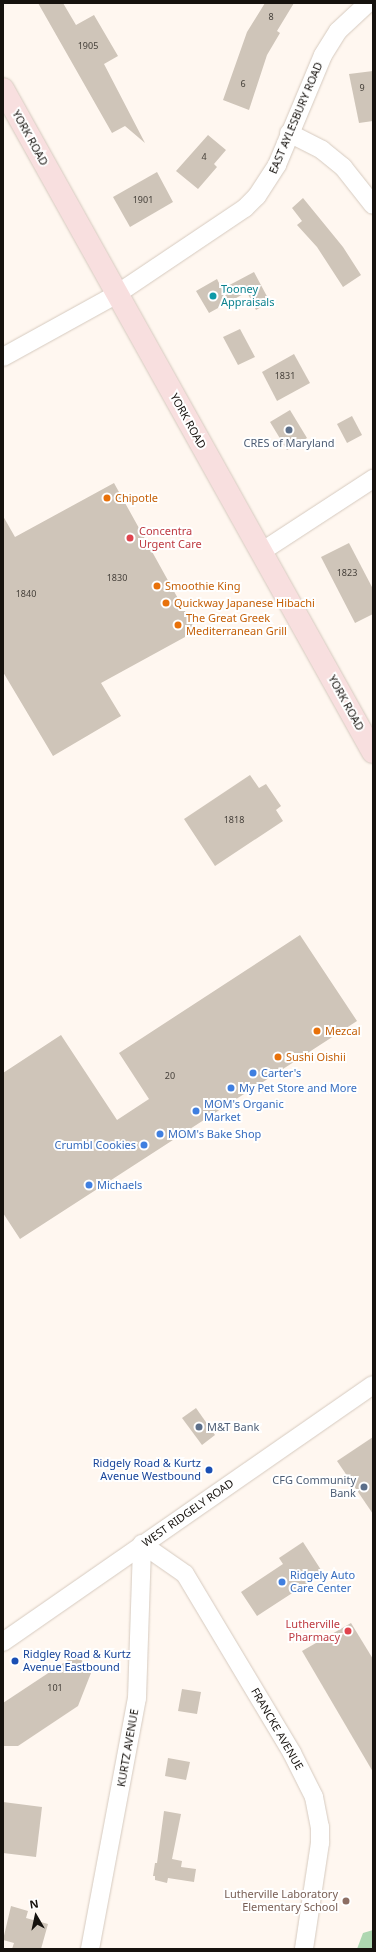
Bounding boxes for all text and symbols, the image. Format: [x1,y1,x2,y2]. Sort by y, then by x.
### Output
house number: 8 [268,12,274,22]
house number: 1905 [78,41,98,51]
street label: EAST AYLESBURY ROAD [266,60,326,176]
house number: 6 [240,79,246,89]
house number: 9 [359,83,365,93]
street label: YORK ROAD [9,108,51,168]
house number: 4 [201,152,207,162]
house number: 1901 [133,195,153,205]
place label: Tooney Appraisals [221,283,274,309]
marker: Tooney Appraisals [208,291,218,301]
house number: 1831 [275,371,295,381]
street label: YORK ROAD [167,391,209,451]
marker: CRES of Maryland [284,425,294,435]
place label: CRES of Maryland [244,436,334,450]
place label: Chipotle [115,491,158,505]
marker: Chipotle [102,493,112,503]
place label: Concentra Urgent Care [139,525,202,551]
marker: Concentra Urgent Care [124,532,136,544]
house number: 1823 [337,568,357,578]
house number: 1830 [107,573,127,583]
place label: Smoothie King [165,579,241,593]
marker: Smoothie King [152,581,162,591]
house number: 1840 [16,589,36,599]
place label: Quickway Japanese Hibachi [174,596,315,610]
marker: Quickway Japanese Hibachi [161,598,171,608]
place label: The Great Greek Mediterranean Grill [186,612,287,638]
marker: The Great Greek Mediterranean Grill [173,620,183,630]
street label: YORK ROAD [325,673,367,733]
house number: 1818 [224,815,244,825]
place label: Mezcal [325,1024,361,1038]
marker: Mezcal [312,1026,322,1036]
place label: Sushi Oishii [286,1050,346,1064]
marker: Sushi Oishii [273,1052,283,1062]
place label: Carter's [261,1066,301,1080]
marker: Carter's [248,1068,258,1078]
house number: 20 [165,1071,175,1081]
place label: My Pet Store and More [239,1081,357,1095]
marker: My Pet Store and More [226,1083,236,1093]
place label: MOM's Organic Market [204,1098,284,1124]
marker: MOM's Organic Market [191,1106,201,1116]
place label: MOM's Bake Shop [168,1127,261,1141]
marker: MOM's Bake Shop [155,1129,165,1139]
place label: Crumbl Cookies [55,1138,136,1152]
marker: Crumbl Cookies [139,1140,149,1150]
place label: Michaels [97,1178,142,1192]
marker: Michaels [84,1180,94,1190]
place label: M&T Bank [207,1420,259,1434]
marker: M&T Bank [194,1422,204,1432]
place label: Ridgely Road & Kurtz Avenue Westbound [93,1457,201,1483]
marker: Ridgely Road & Kurtz Avenue Westbound [204,1465,214,1475]
place label: CFG Community Bank [272,1474,356,1500]
street label: WEST RIDGELY ROAD [140,1476,236,1550]
marker: CFG Community Bank [359,1482,369,1492]
place label: Ridgely Auto Care Center [290,1569,355,1595]
marker: Ridgely Auto Care Center [277,1577,287,1587]
place label: Lutherville Pharmacy [286,1618,340,1644]
marker: Lutherville Pharmacy [343,1626,353,1636]
place label: Ridgley Road & Kurtz Avenue Eastbound [23,1648,131,1674]
marker: Ridgley Road & Kurtz Avenue Eastbound [10,1656,20,1666]
house number: 101 [47,1683,63,1693]
street label: FRANCKE AVENUE [248,1686,306,1772]
street label: KURTZ AVENUE [115,1708,141,1788]
place label: Lutherville Laboratory Elementary School [224,1888,338,1914]
north arrow [16,1896,56,1936]
text: N [28,1896,40,1912]
marker: Lutherville Laboratory Elementary School [341,1896,351,1906]

